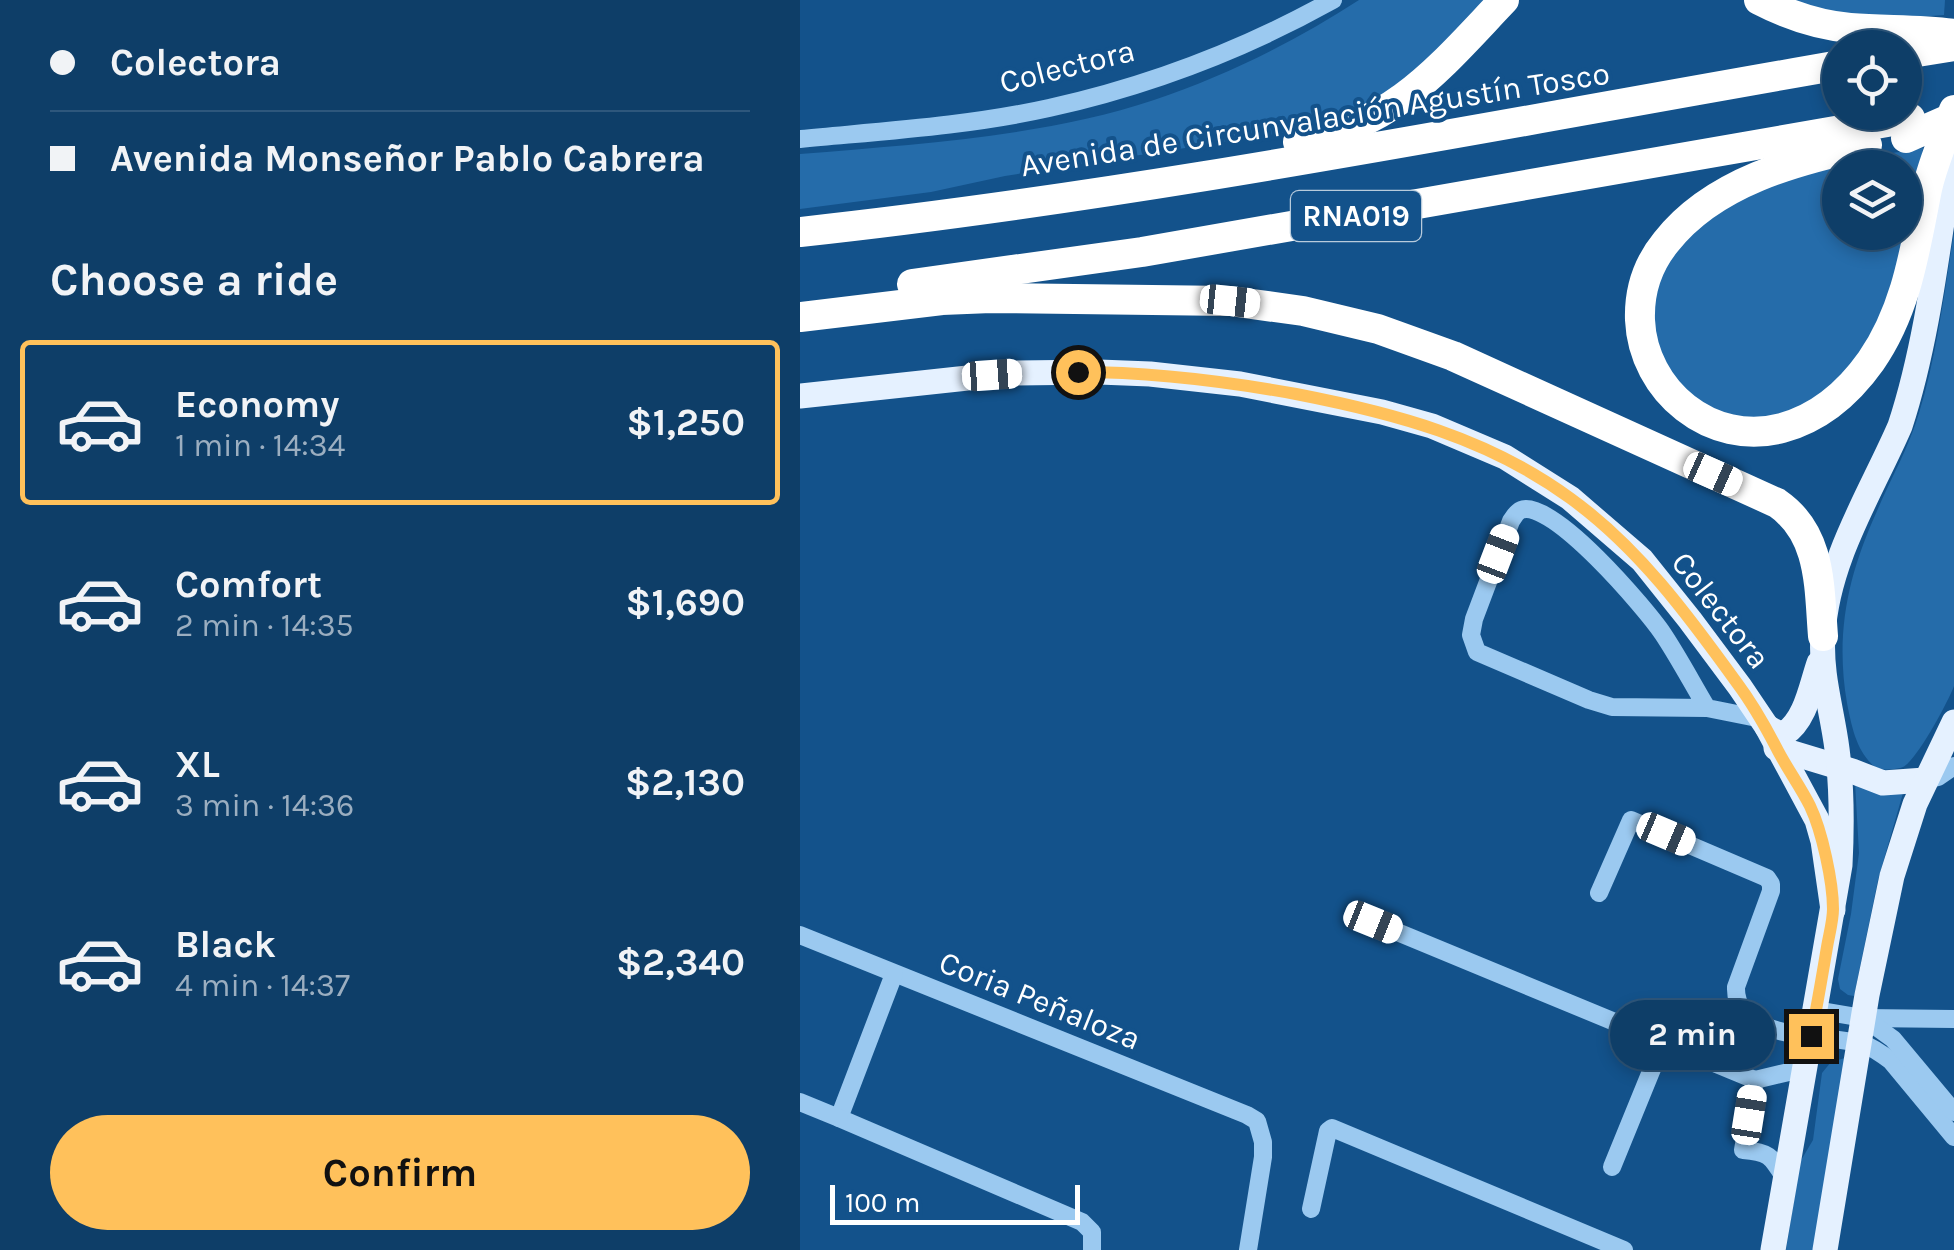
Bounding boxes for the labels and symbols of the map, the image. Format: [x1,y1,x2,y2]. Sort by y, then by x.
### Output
street label: Colectora [996,32,1138,101]
street label: Avenida de Circunvalación Agustín Tosco [1018,55,1612,184]
road number: RNA019 [1291,191,1421,241]
car [1199,283,1261,319]
route start [1056,350,1101,395]
car [961,358,1023,392]
car [1679,448,1747,500]
car [1473,521,1523,587]
street label: Colectora [1664,545,1778,676]
car [1633,808,1699,860]
car [1340,897,1406,947]
street label: Coria Peñaloza [934,943,1146,1058]
callout: 2 min [1611,1001,1776,1071]
route end [1789,1014,1834,1059]
car [1729,1083,1769,1147]
scale bar [830,1180,1080,1224]

